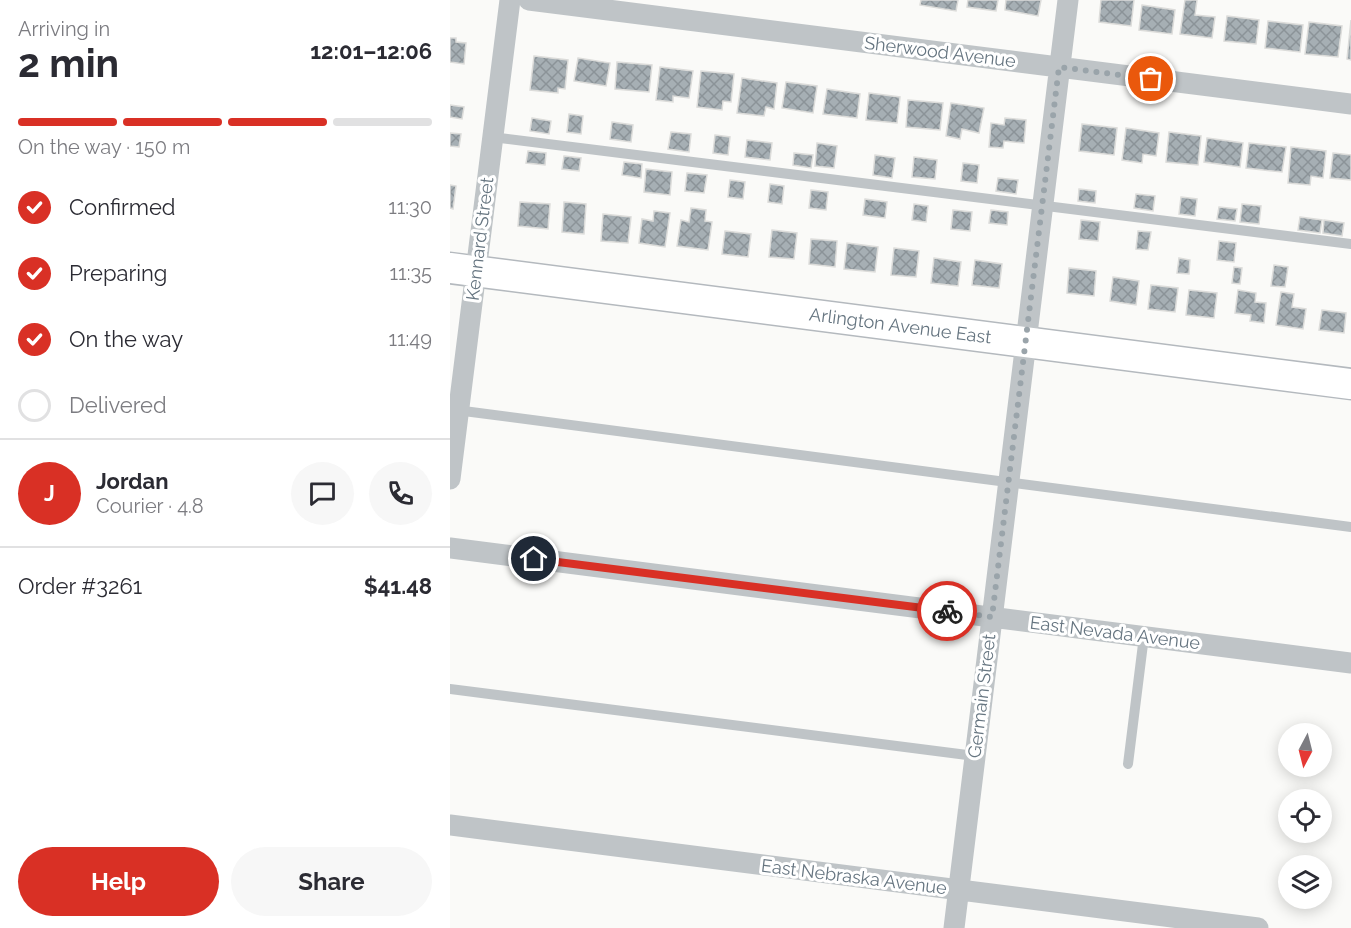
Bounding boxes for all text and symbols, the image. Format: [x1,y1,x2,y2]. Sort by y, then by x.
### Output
text: Arriving in [18,17,110,41]
street label: Sherwood Avenue [863,32,1017,71]
text: 12:01–12:06 [310,38,432,64]
text: 2 min [18,40,119,86]
pin [1125,53,1176,104]
icon: bag [1134,62,1167,95]
text: On the way · 150 m [18,135,190,159]
street label: Kennard Street [462,176,497,302]
icon: check [18,191,51,224]
text: Confirmed [69,194,176,220]
text: 11:30 [388,195,432,219]
icon: check [18,257,51,290]
text: Preparing [69,260,167,286]
text: 11:35 [390,261,432,285]
street label: Arlington Avenue East [808,303,993,348]
icon: check [18,323,51,356]
text: On the way [69,326,183,352]
text: 11:49 [388,327,432,351]
text: Delivered [69,392,167,418]
button: chat [291,462,354,525]
button: phone [369,462,432,525]
text: Jordan [96,468,168,494]
text: J [44,480,55,506]
text: Courier · 4.8 [96,494,204,518]
pin [508,533,559,584]
icon: home [517,542,550,575]
text: Order #3261 [18,573,142,599]
text: $41.48 [364,573,432,599]
courier [917,581,977,641]
icon: bike [931,595,964,628]
street label: East Nevada Avenue [1029,612,1202,653]
street label: Germain Street [963,633,1000,759]
north arrow [1278,723,1332,777]
map controls [1278,723,1332,909]
button: locate [1278,789,1332,843]
button: Help [18,847,219,916]
button: Share [231,847,432,916]
street label: East Nebraska Avenue [760,855,948,898]
button: layers [1278,855,1332,909]

